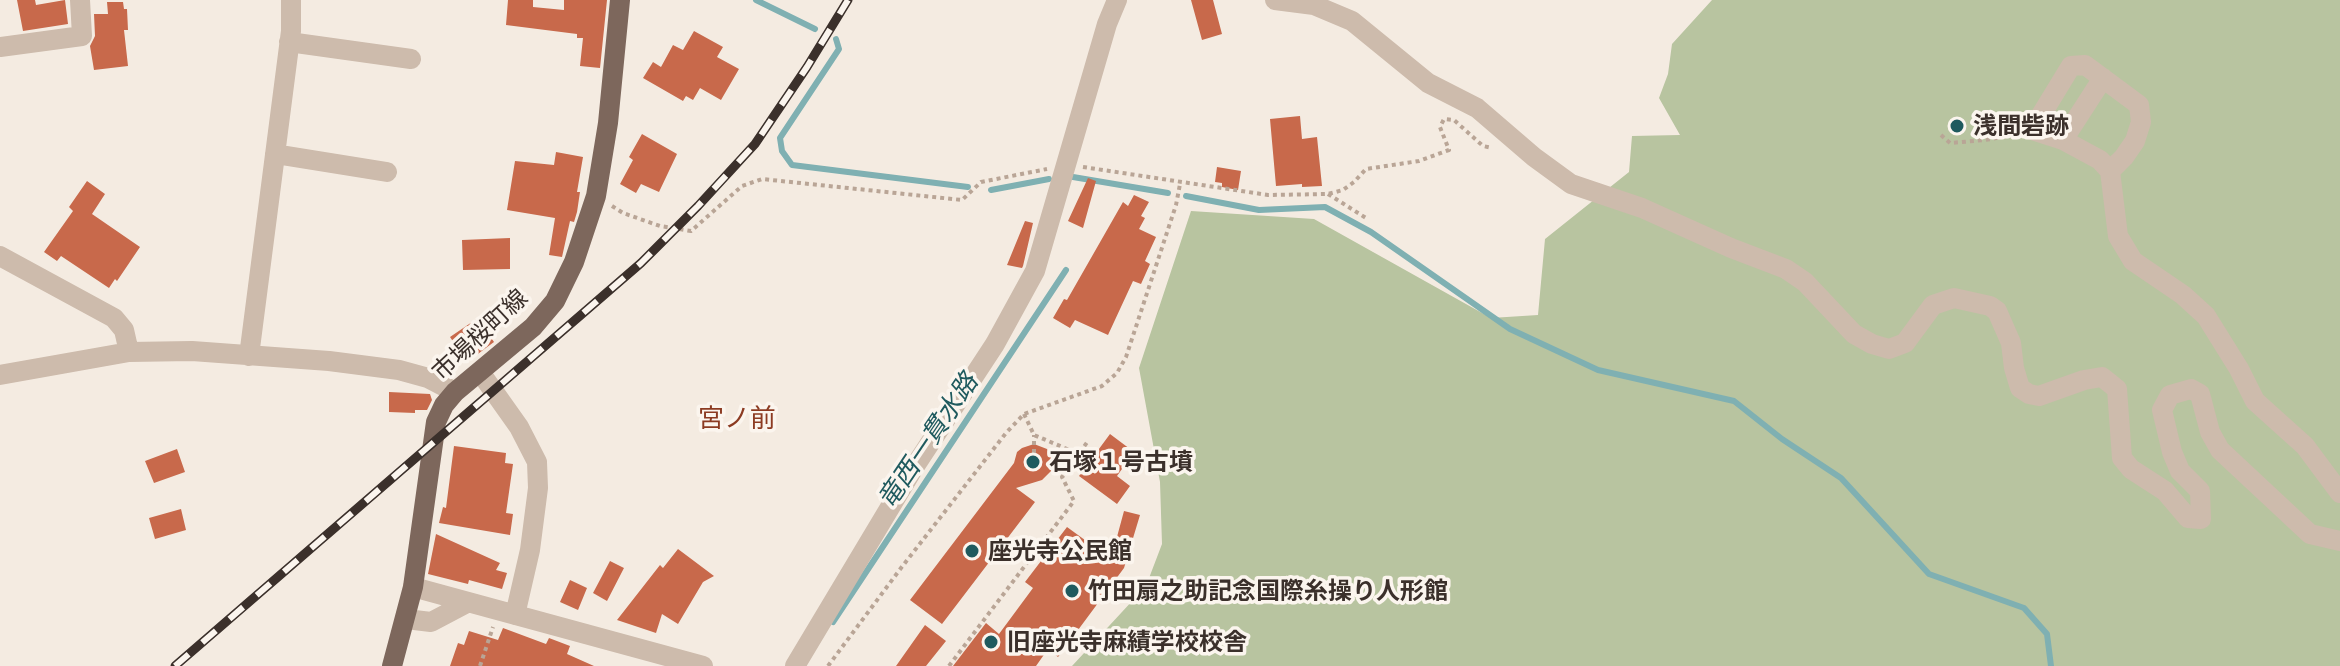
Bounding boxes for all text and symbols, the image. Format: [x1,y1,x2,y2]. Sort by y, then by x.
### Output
place label: 浅間砦跡 [1973,112,2069,140]
marker: 浅間砦跡 [1948,117,1966,135]
street label: 市場桜町線 [426,284,534,386]
water label: 竜西一貫水路 [871,368,985,514]
district label: 宮ノ前 [698,403,776,435]
place label: 石塚１号古墳 [1049,448,1193,476]
marker: 石塚１号古墳 [1024,453,1042,471]
place label: 座光寺公民館 [988,537,1132,565]
marker: 座光寺公民館 [963,542,981,560]
place label: 竹田扇之助記念国際糸操り人形館 [1088,577,1448,605]
marker: 竹田扇之助記念国際糸操り人形館 [1063,582,1081,600]
place label: 旧座光寺麻績学校校舎 [1007,628,1247,656]
marker: 旧座光寺麻績学校校舎 [982,633,1000,651]

